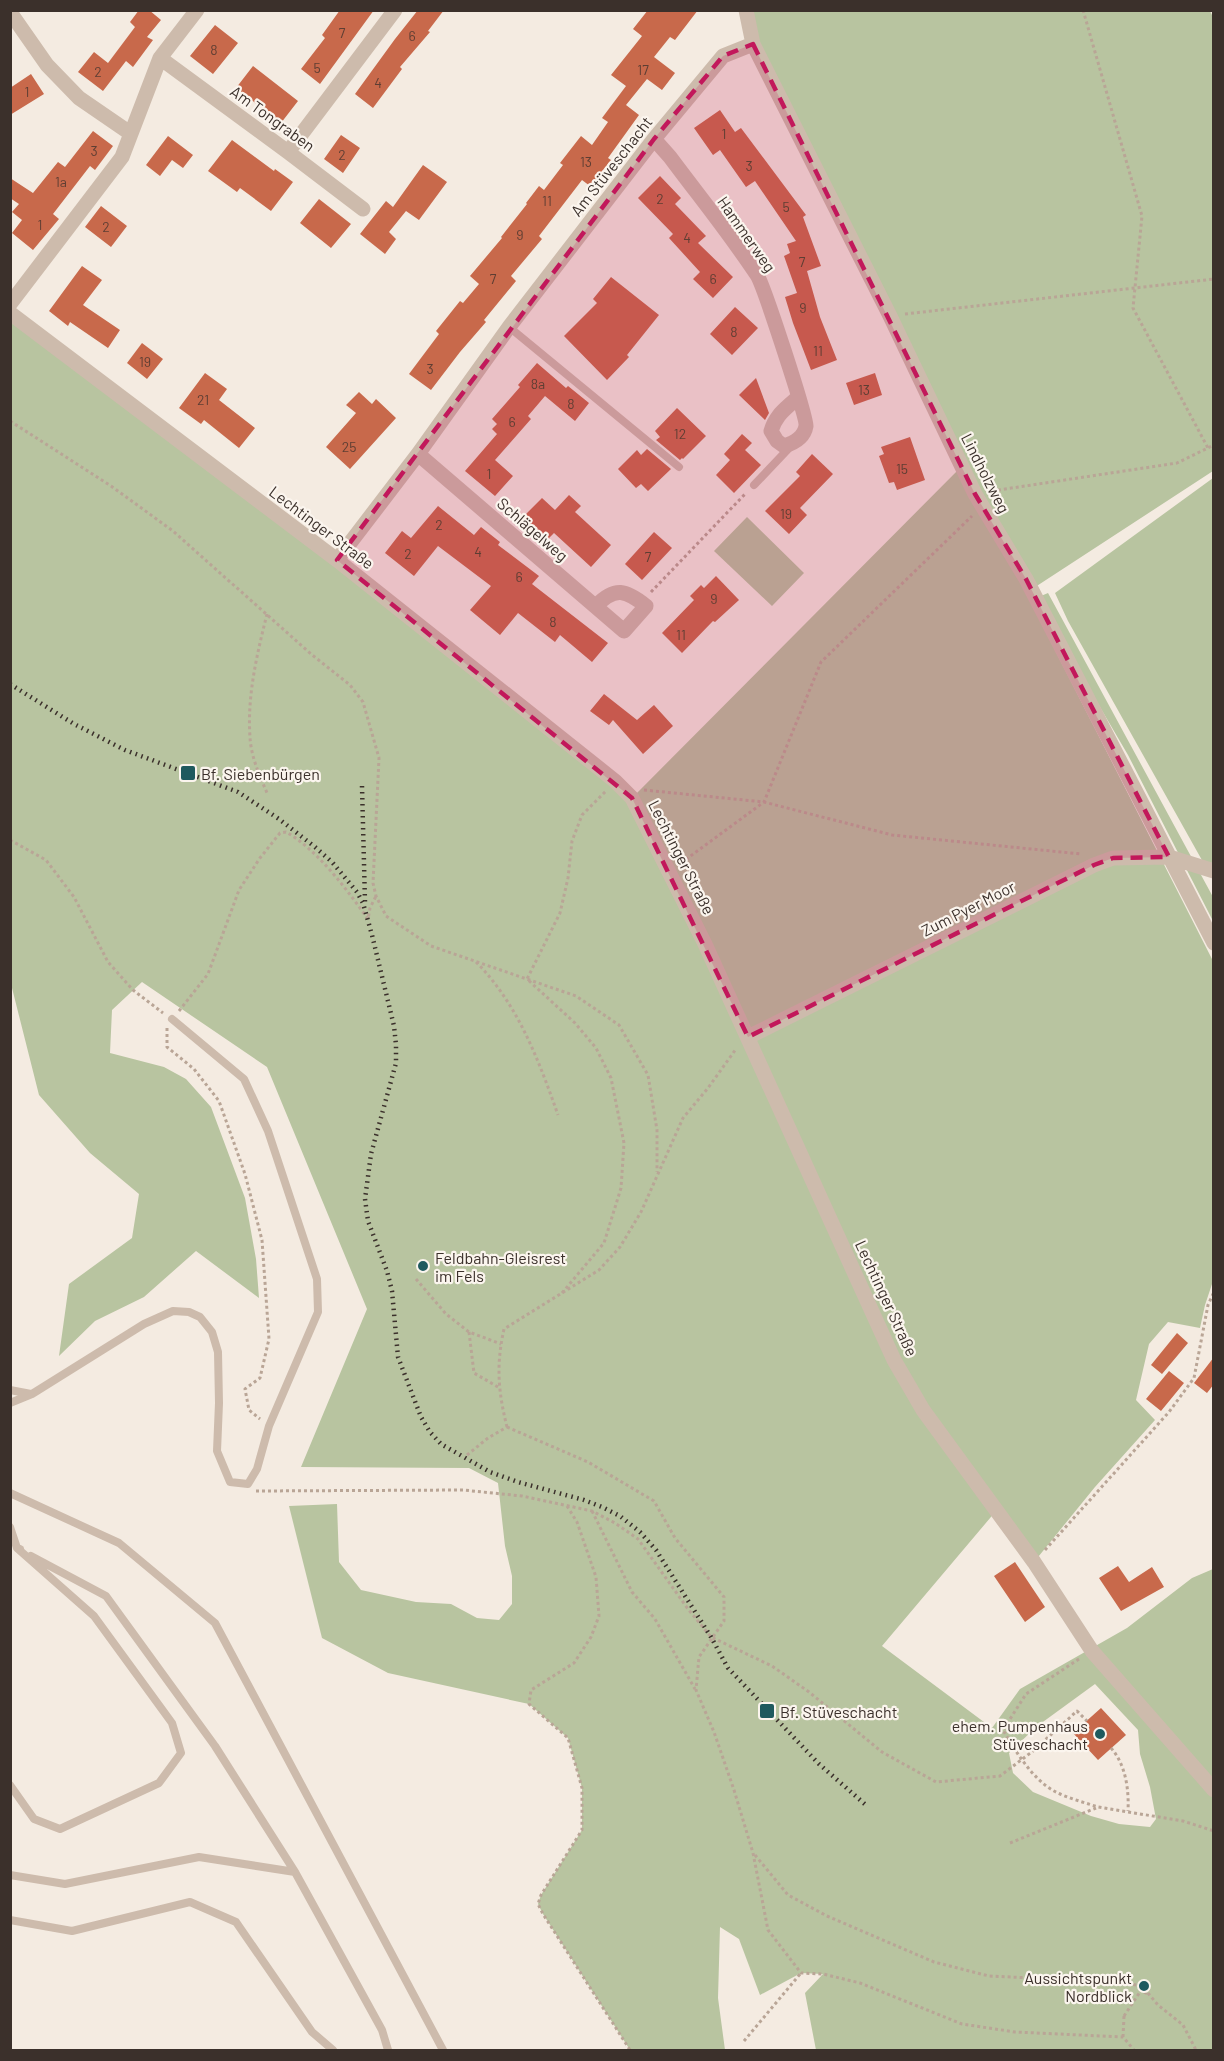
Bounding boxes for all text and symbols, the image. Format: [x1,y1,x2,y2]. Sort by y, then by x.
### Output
house number: 7 [339,24,346,41]
house number: 6 [408,27,416,44]
house number: 8 [210,41,218,58]
house number: 5 [313,59,321,76]
house number: 17 [637,61,649,78]
house number: 2 [94,63,102,80]
house number: 4 [374,74,382,91]
street label: Am Tongraben [227,81,319,155]
house number: 1 [25,83,29,100]
street label: Am Stüveschacht [566,112,656,220]
house number: 1 [722,125,726,142]
house number: 3 [90,142,98,159]
house number: 2 [338,146,346,163]
house number: 13 [580,153,592,170]
house number: 3 [745,157,753,174]
house number: 1a [55,173,67,190]
house number: 2 [656,190,664,207]
house number: 11 [542,192,552,209]
street label: Hammerweg [714,192,780,276]
house number: 5 [782,198,790,215]
house number: 1 [38,216,42,233]
house number: 2 [102,218,110,235]
house number: 9 [516,226,524,243]
house number: 4 [683,229,691,246]
house number: 7 [799,253,806,270]
house number: 7 [490,270,497,287]
house number: 6 [709,270,717,287]
house number: 9 [799,299,807,316]
house number: 8 [730,323,738,340]
house number: 11 [813,342,823,359]
house number: 19 [139,353,151,370]
house number: 3 [426,360,434,377]
house number: 8a [531,375,545,392]
house number: 13 [858,381,870,398]
house number: 21 [197,391,209,408]
house number: 8 [567,395,575,412]
house number: 6 [508,413,516,430]
house number: 12 [674,425,686,442]
street label: Lindholzweg [958,430,1014,516]
house number: 25 [342,438,356,455]
house number: 15 [896,460,908,477]
house number: 1 [487,465,491,482]
street label: Lechtinger Straße [266,482,378,572]
street label: Schlägelweg [494,493,572,565]
house number: 19 [780,505,792,522]
house number: 2 [435,516,443,533]
house number: 4 [474,543,482,560]
house number: 2 [404,545,412,562]
house number: 7 [645,548,652,565]
house number: 6 [515,568,523,585]
house number: 9 [710,590,718,607]
house number: 8 [549,613,557,630]
house number: 11 [676,626,686,643]
marker: Bf. Siebenbürgen [179,764,197,782]
place label: Bf. Siebenbürgen [201,764,320,783]
street label: Lechtinger Straße [645,797,719,917]
street label: Zum Pyer Moor [918,876,1018,940]
street label: Lechtinger Straße [852,1237,922,1359]
place label: Feldbahn-Gleisrest im Fels [435,1248,566,1285]
marker: Feldbahn-Gleisrest im Fels [416,1259,430,1273]
marker: Bf. Stüveschacht [758,1702,776,1720]
place label: Bf. Stüveschacht [780,1702,898,1721]
place label: ehem. Pumpenhaus Stüveschacht [952,1716,1088,1753]
marker: ehem. Pumpenhaus Stüveschacht [1093,1727,1107,1741]
place label: Aussichtspunkt Nordblick [1024,1968,1132,2005]
marker: Aussichtspunkt Nordblick [1137,1979,1151,1993]

